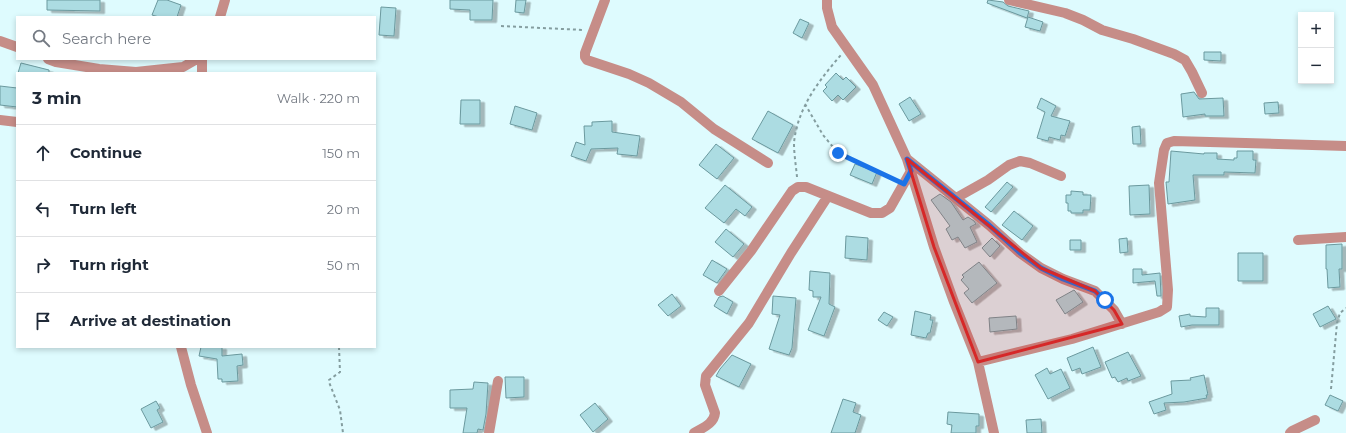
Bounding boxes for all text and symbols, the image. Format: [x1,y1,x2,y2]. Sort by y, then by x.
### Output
map controls [1298,12,1334,84]
button: + [1298,12,1334,48]
search box [16,16,376,60]
icon: search [30,27,52,49]
text: Search here [62,29,151,48]
button: − [1298,48,1334,84]
text: 3 min [32,88,82,108]
text: Walk · 220 m [277,90,360,106]
icon: ahead [32,142,54,164]
text: Continue [70,143,142,162]
route end [829,144,847,162]
text: 150 m [322,145,360,161]
icon: left [32,198,54,220]
text: Turn left [70,199,137,218]
text: 20 m [327,201,360,217]
icon: right [32,254,54,276]
text: Turn right [70,255,149,274]
text: 50 m [327,257,360,273]
route start [1096,291,1114,309]
icon: arrive [32,310,54,332]
text: Arrive at destination [70,311,231,330]

